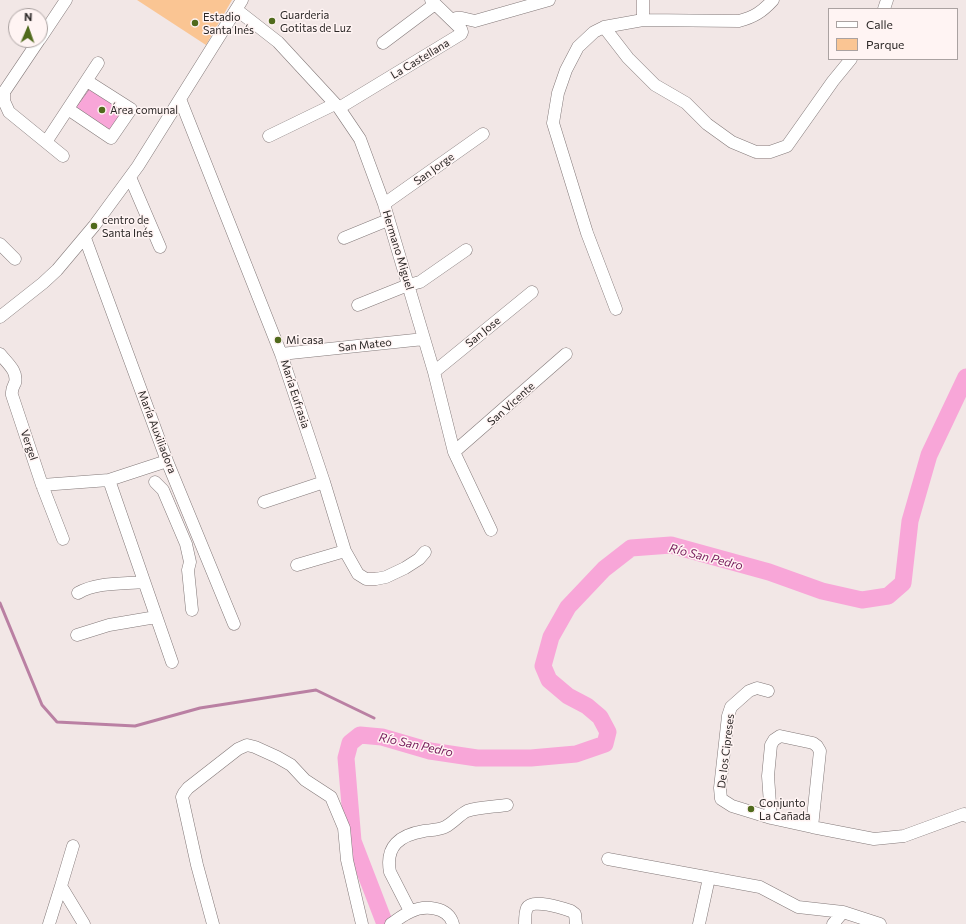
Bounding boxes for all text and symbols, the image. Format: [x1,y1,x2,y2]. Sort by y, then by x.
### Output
north arrow [8,8,48,48]
place label: Guarderia Gotitas de Luz [280,8,351,34]
legend [828,8,958,60]
text: N [24,10,33,23]
place label: Estadio Santa Inés [203,10,254,36]
marker: Guarderia Gotitas de Luz [267,16,277,26]
text: Calle [866,17,893,31]
marker: Estadio Santa Inés [190,18,200,28]
street label: La Castellana [388,36,452,82]
text: Parque [866,37,904,51]
place label: Área comunal [110,103,178,117]
marker: Área comunal [97,105,107,115]
street label: San Jorge [411,150,457,188]
street label: Hermano Miguel [380,208,416,292]
place label: centro de Santa Inés [102,213,153,239]
marker: centro de Santa Inés [89,221,99,231]
street label: San Jose [463,314,503,350]
place label: Mi casa [286,333,323,347]
marker: Mi casa [273,335,283,345]
street label: San Mateo [338,336,392,354]
street label: María Eufrasia [278,358,312,430]
street label: San Vicente [485,379,537,429]
street label: María Auxiliadora [135,389,179,475]
street label: Vergel [18,428,40,462]
water label: Río San Pedro [668,541,744,573]
street label: De los Cipreses [715,713,737,789]
water label: Río San Pedro [378,730,454,760]
place label: Conjunto La Cañada [759,796,811,822]
marker: Conjunto La Cañada [746,804,756,814]

